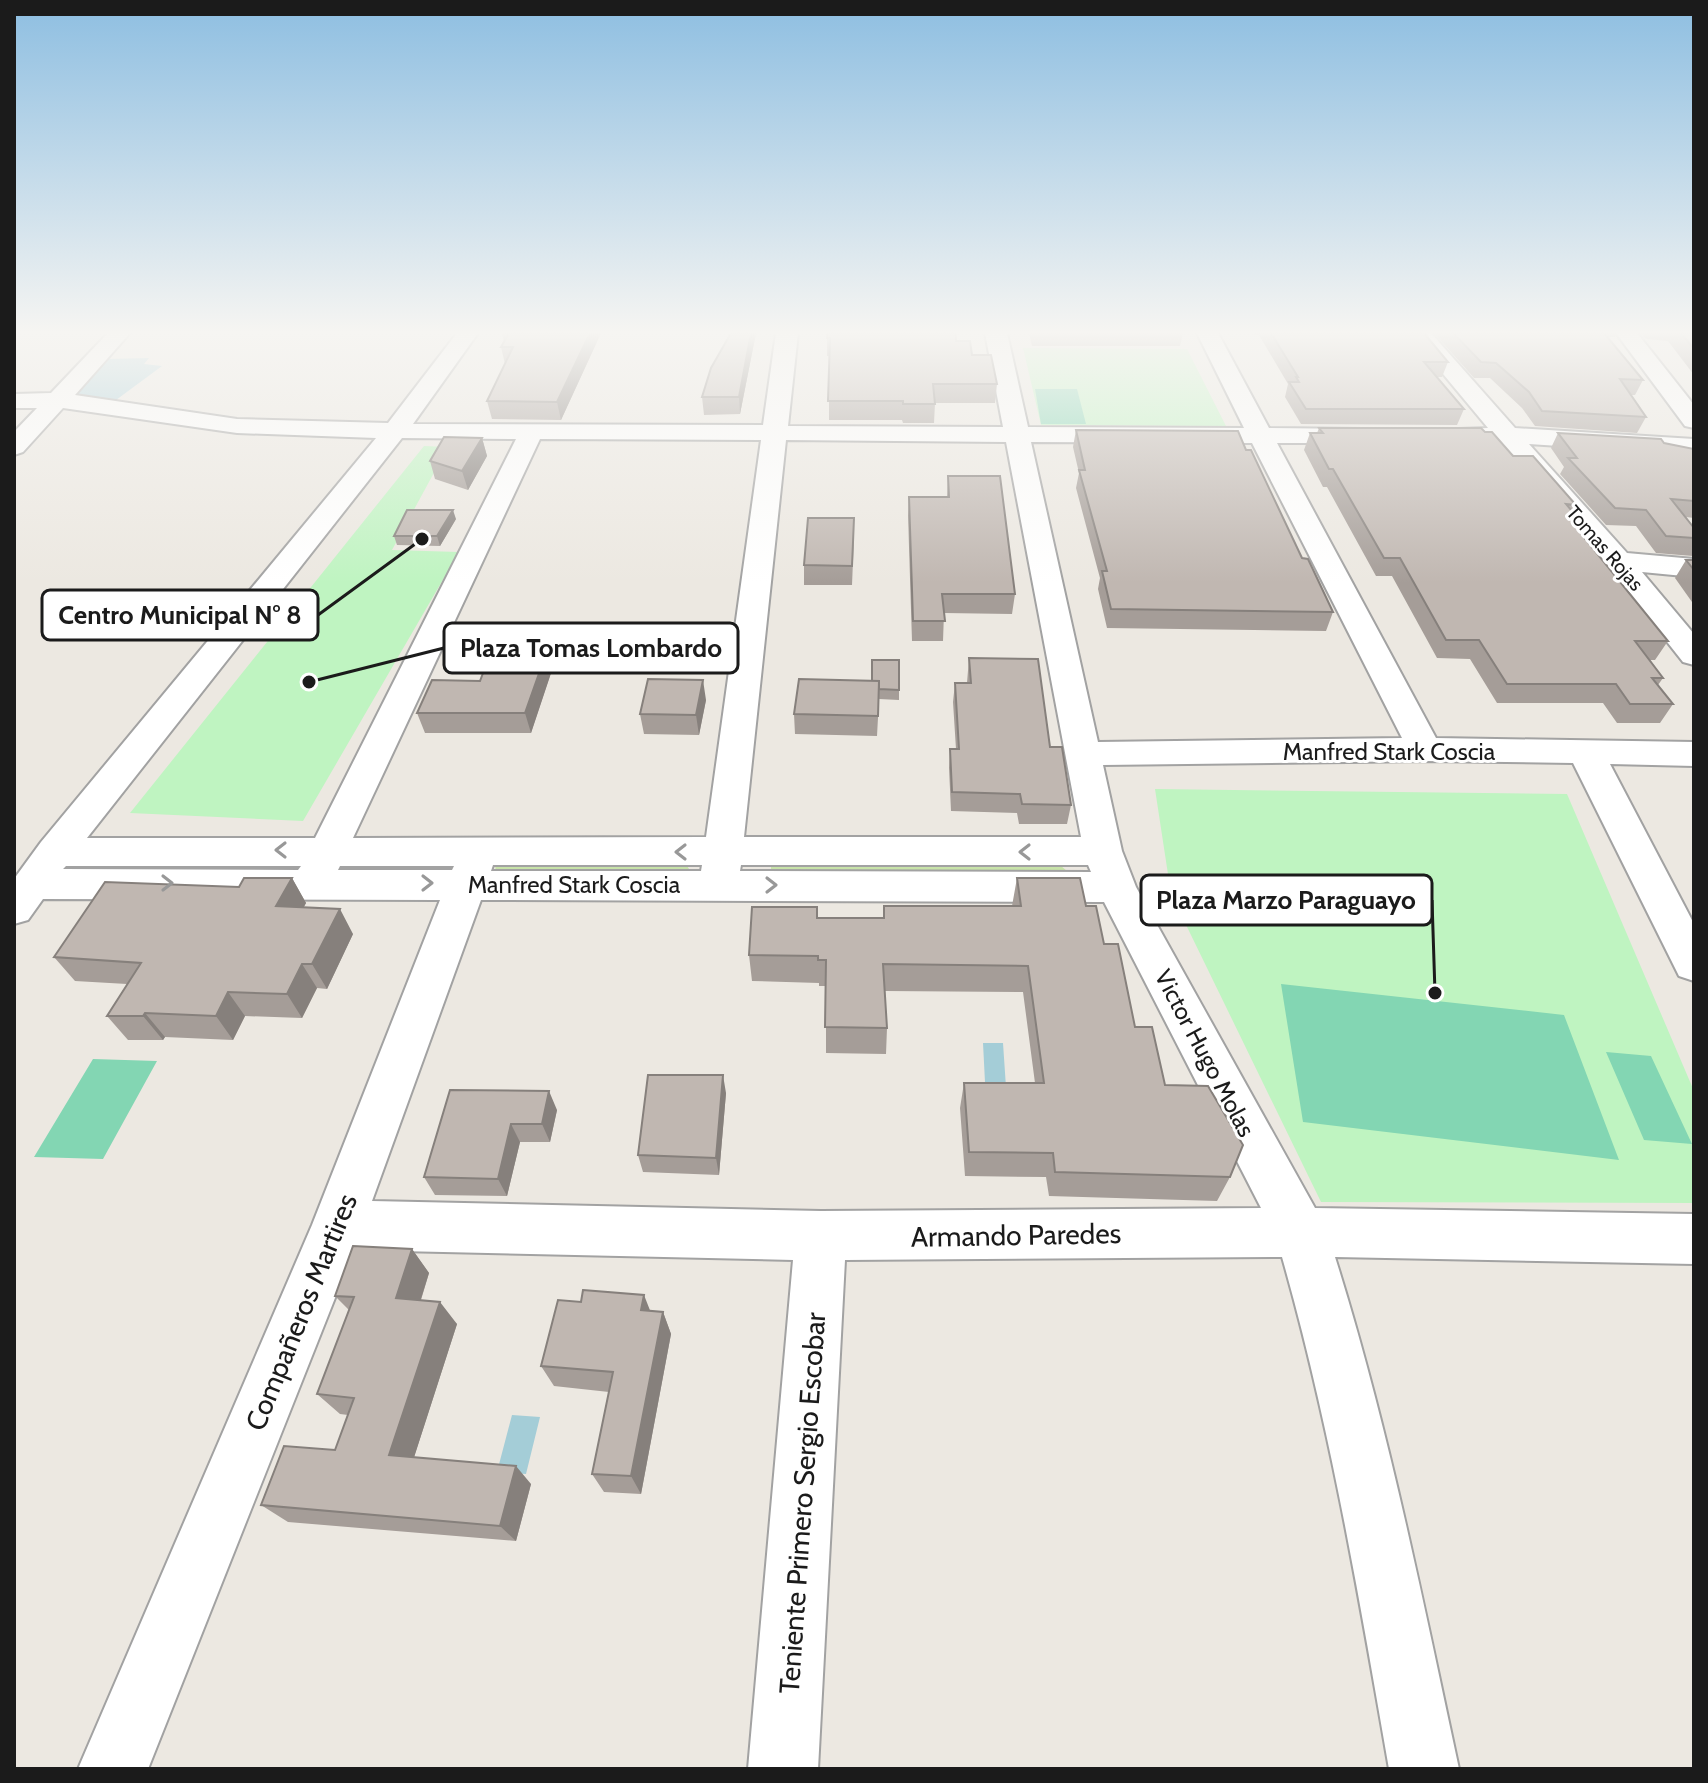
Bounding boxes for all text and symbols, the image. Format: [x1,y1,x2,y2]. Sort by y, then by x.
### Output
street label: Tomas Rojas [1562,501,1648,595]
callout: Centro Municipal N° 8 [42,590,318,640]
text: Centro Municipal N° 8 [58,599,302,631]
callout: Plaza Tomas Lombardo [444,623,738,673]
text: Plaza Tomas Lombardo [460,632,722,664]
street label: Manfred Stark Coscia [1283,737,1496,766]
one-way arrow [274,842,287,859]
one-way arrow [674,843,687,861]
one-way arrow [1018,843,1031,860]
street label: Manfred Stark Coscia [468,870,681,899]
one-way arrow [161,874,174,892]
one-way arrow [421,874,434,892]
callout: Plaza Marzo Paraguayo [1141,875,1432,925]
one-way arrow [765,876,778,894]
text: Plaza Marzo Paraguayo [1156,884,1416,916]
street label: Victor Hugo Molas [1149,964,1261,1142]
street label: Compañeros Martires [238,1189,364,1435]
street label: Armando Paredes [911,1216,1121,1254]
street label: Teniente Primero Sergio Escobar [772,1311,832,1695]

